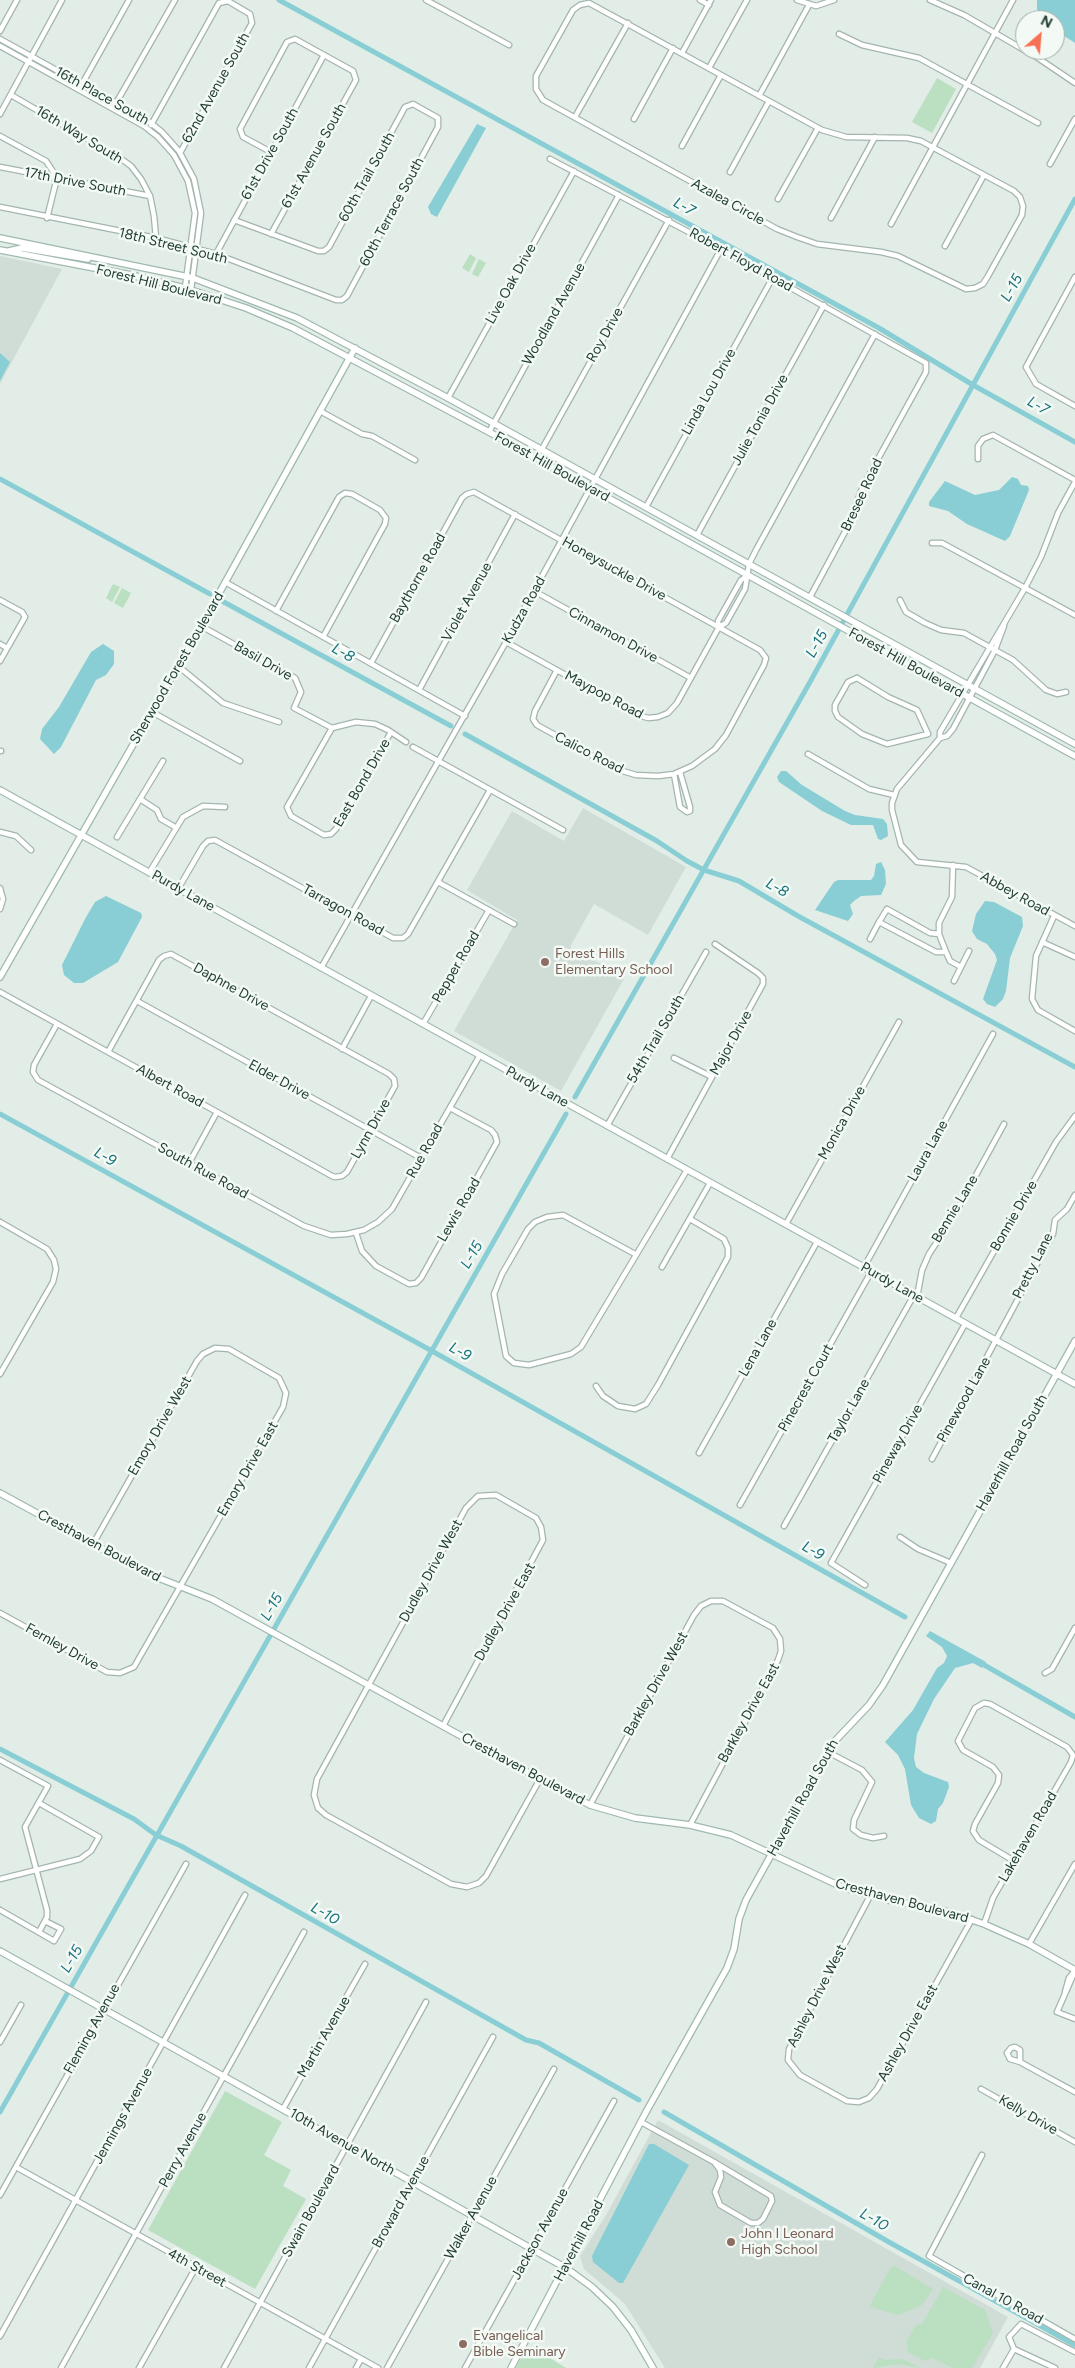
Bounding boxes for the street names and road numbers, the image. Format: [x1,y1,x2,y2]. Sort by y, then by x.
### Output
street label: 62nd Avenue South [179,30,253,146]
street label: 16th Place South [52,63,152,129]
street label: 61st Avenue South [278,101,350,211]
street label: 16th Way South [32,102,126,168]
street label: 61st Drive South [238,105,302,203]
street label: 60th Trail South [335,129,399,225]
street label: 60th Terrace South [356,155,428,269]
street label: 17th Drive South [23,164,127,200]
street label: Azalea Circle [688,175,768,229]
street label: 18th Street South [117,224,229,268]
street label: Robert Floyd Road [686,225,796,295]
street label: Live Oak Drive [482,241,540,327]
street label: Woodland Avenue [519,260,589,368]
street label: Forest Hill Boulevard [94,261,224,309]
street label: Roy Drive [583,305,627,365]
street label: Linda Lou Drive [678,346,740,438]
street label: Julie Tonia Drive [728,372,792,468]
street label: Forest Hill Boulevard [492,428,612,506]
street label: Bresee Road [838,456,886,534]
street label: Baythorne Road [386,530,450,626]
street label: Honeysuckle Drive [559,533,669,605]
street label: Violet Avenue [438,559,496,645]
street label: Kudza Road [499,573,549,647]
street label: Sherwood Forest Boulevard [126,589,228,747]
street label: Cinnamon Drive [565,603,661,667]
street label: Forest Hill Boulevard [846,624,966,702]
street label: Basil Drive [231,638,295,684]
street label: Maypop Road [562,667,646,723]
street label: Calico Road [552,729,626,777]
street label: East Bond Drive [330,736,394,830]
street label: Purdy Lane [149,867,217,915]
street label: Abbey Road [978,868,1052,920]
street label: Tarragon Road [299,881,387,939]
street label: Pepper Road [429,928,483,1006]
street label: Daphne Drive [190,959,272,1015]
street label: 54th Trail South [624,992,688,1086]
street label: Major Drive [706,1008,756,1078]
street label: Elder Drive [245,1056,313,1104]
street label: Albert Road [134,1061,206,1111]
street label: Purdy Lane [503,1063,571,1111]
street label: Monica Drive [815,1083,869,1163]
street label: Lynn Drive [348,1096,394,1162]
street label: Laura Lane [904,1117,952,1185]
street label: Rue Road [403,1121,447,1181]
street label: South Rue Road [155,1139,251,1203]
street label: Bennie Lane [928,1172,982,1246]
street label: Lewis Road [434,1175,484,1245]
street label: Bonnie Drive [987,1178,1041,1254]
street label: Pretty Lane [1009,1230,1057,1302]
street label: Purdy Lane [858,1259,926,1307]
street label: Lena Lane [735,1316,781,1380]
street label: Pinecrest Court [775,1341,837,1435]
street label: Pinewood Lane [934,1354,994,1446]
street label: Emory Drive West [125,1373,195,1479]
street label: Taylor Lane [825,1376,873,1446]
street label: Haverhill Road South [973,1392,1051,1514]
street label: Pineway Drive [869,1402,927,1486]
street label: Emory Drive East [214,1418,282,1520]
street label: Cresthaven Boulevard [34,1506,164,1586]
street label: Dudley Drive West [396,1517,466,1625]
street label: Dudley Drive East [471,1560,539,1664]
street label: Fernley Drive [22,1620,102,1674]
street label: Barkley Drive West [620,1629,692,1739]
street label: Barkley Drive East [715,1660,783,1766]
street label: Cresthaven Boulevard [458,1729,588,1809]
street label: Haverhill Road South [764,1737,842,1859]
street label: Lakehaven Road [995,1789,1061,1885]
street label: Cresthaven Boulevard [833,1875,971,1927]
street label: Ashley Drive West [784,1942,850,2050]
street label: Fleming Avenue [60,1981,124,2077]
street label: Ashley Drive East [874,1982,942,2084]
street label: Martin Avenue [294,1993,354,2081]
street label: Jennings Avenue [90,2065,156,2167]
street label: Kelly Drive [995,2091,1061,2139]
street label: 10th Avenue North [286,2105,398,2179]
street label: Perry Avenue [155,2110,211,2190]
street label: Broward Avenue [369,2153,433,2251]
street label: Swain Boulevard [279,2162,343,2260]
street label: Walker Avenue [441,2173,501,2263]
street label: Jackson Avenue [508,2185,572,2283]
street label: Haverhill Road [550,2197,608,2285]
street label: 4th Street [165,2245,229,2291]
street label: Canal 10 Road [960,2270,1046,2328]

